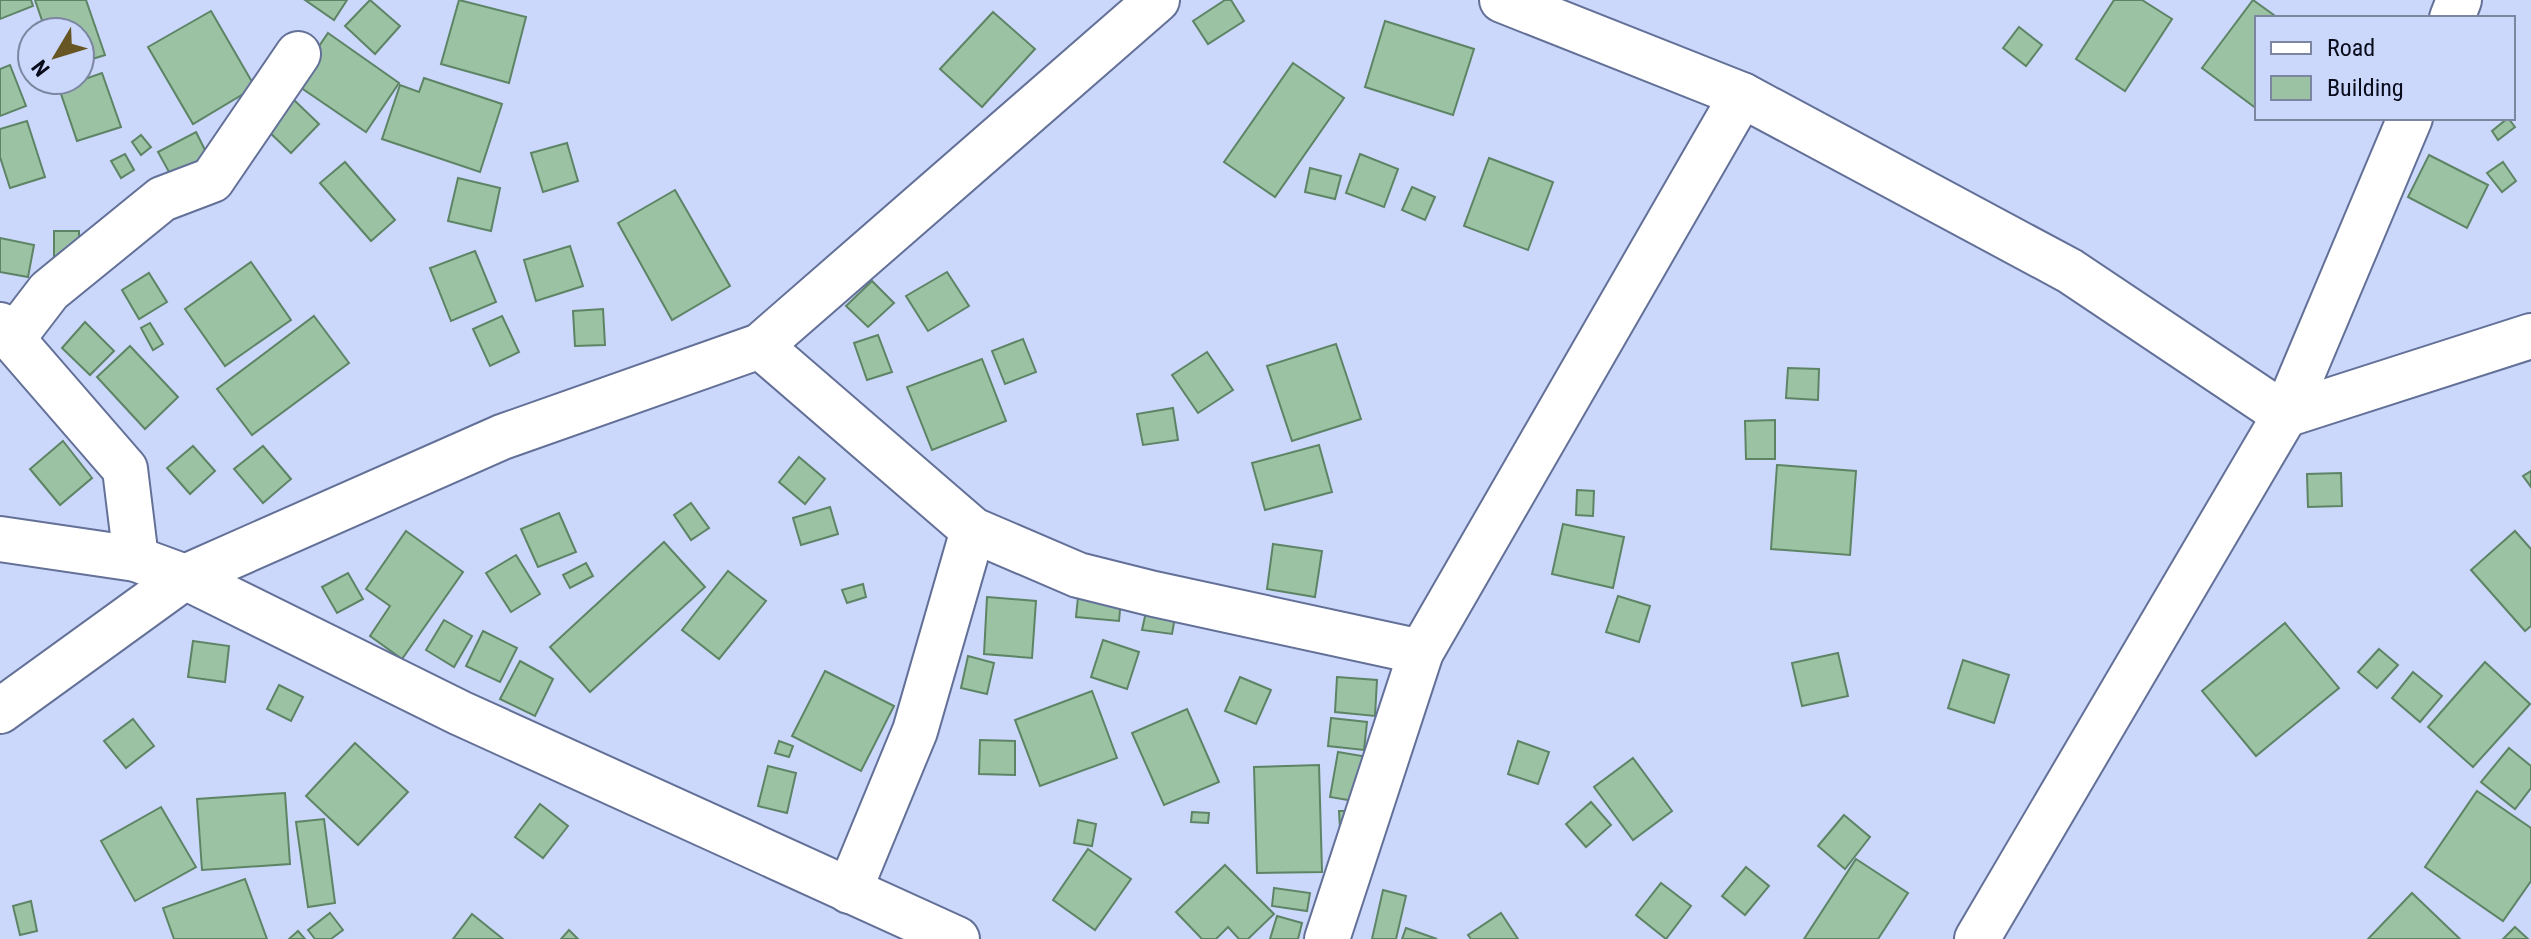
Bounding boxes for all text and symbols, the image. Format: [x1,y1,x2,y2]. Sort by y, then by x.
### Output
north arrow [16,16,96,96]
legend [2255,16,2515,120]
text: Road [2327,34,2375,62]
text: N [27,55,55,81]
text: Building [2327,74,2404,102]

